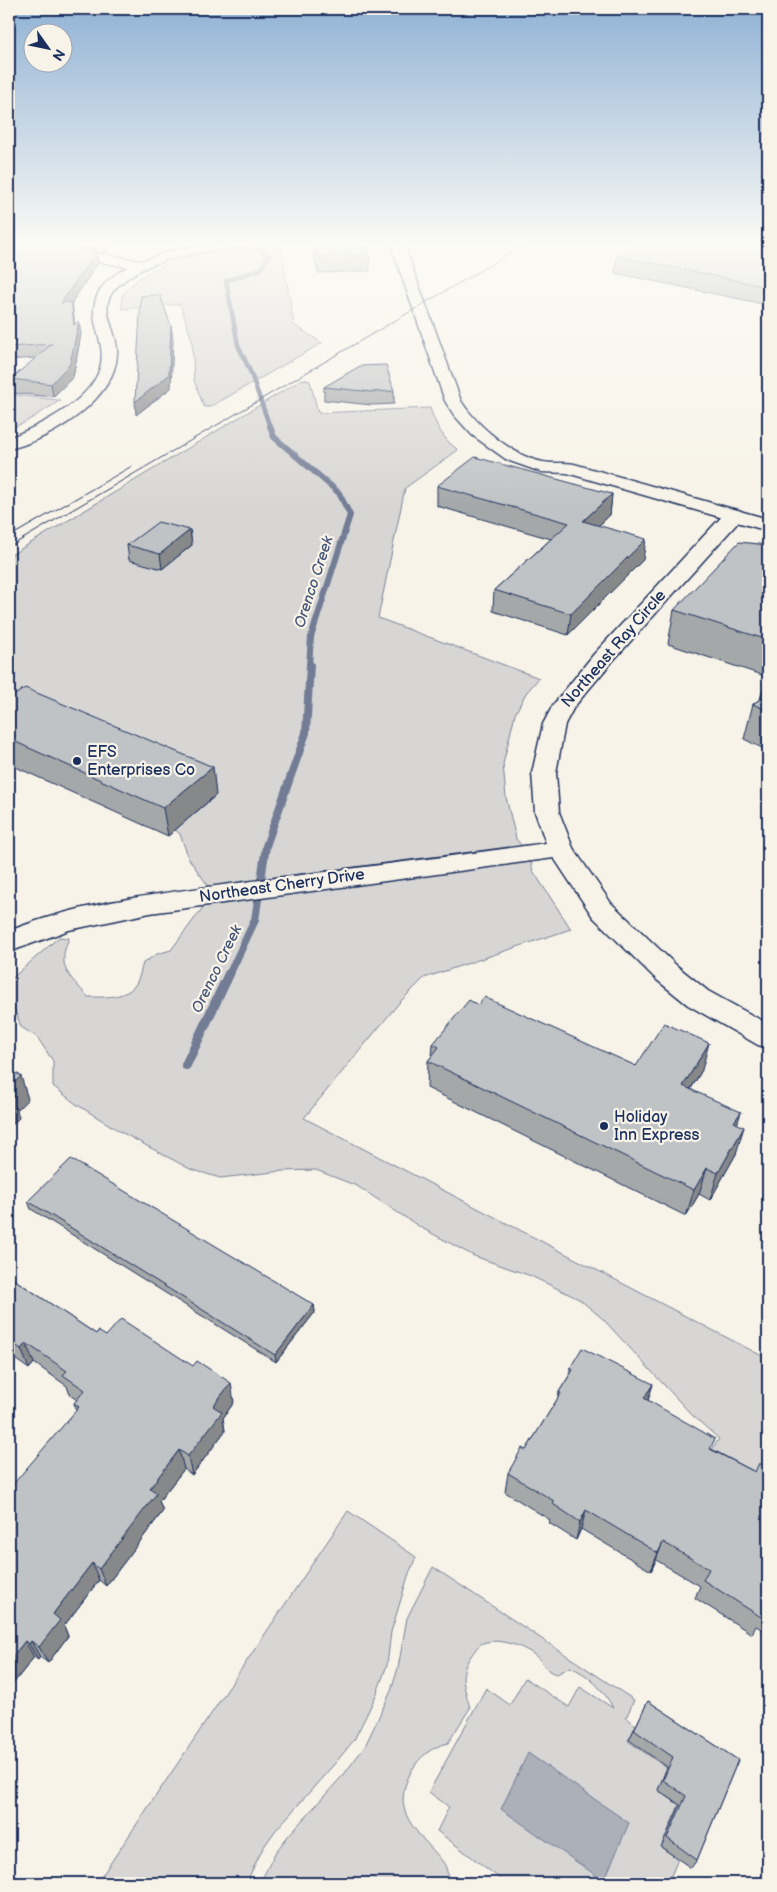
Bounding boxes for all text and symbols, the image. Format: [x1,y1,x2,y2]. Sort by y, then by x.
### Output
north arrow [22,22,72,72]
text: N [48,46,68,64]
water label: Orenco Creek [290,533,338,630]
street label: Northeast Ray Circle [558,586,671,712]
place label: EFS Enterprises Co [87,743,195,780]
marker: EFS Enterprises Co [71,755,83,767]
street label: Northeast Cherry Drive [198,865,366,907]
water label: Orenco Creek [188,921,247,1016]
place label: Holiday Inn Express [614,1108,700,1145]
marker: Holiday Inn Express [598,1120,610,1132]

